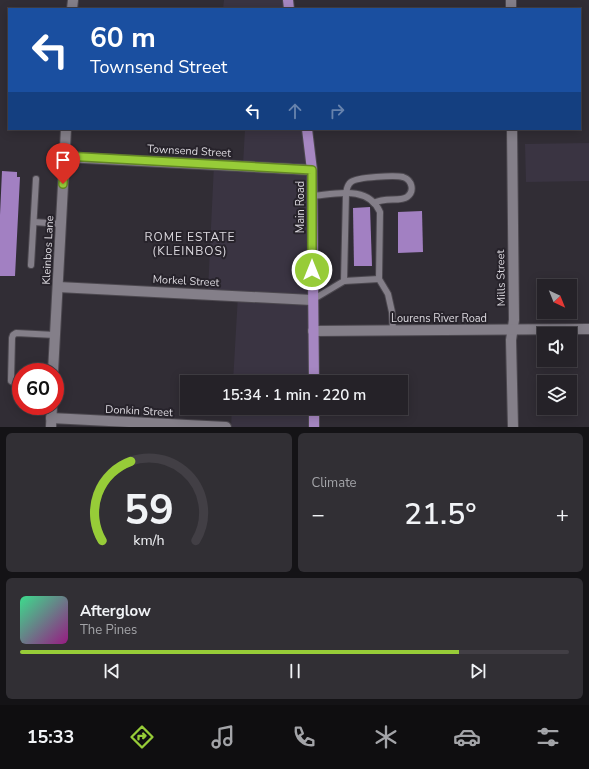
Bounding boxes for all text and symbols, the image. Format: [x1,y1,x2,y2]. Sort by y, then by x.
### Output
text: 60 m [90,19,156,57]
icon: left [24,24,76,76]
text: Townsend Street [90,55,227,79]
icon: left [242,100,264,122]
icon: ahead [284,100,306,122]
icon: right [326,100,348,122]
street label: Townsend Street [147,141,231,161]
pin [46,143,80,184]
icon: arrive [52,149,74,171]
street label: Main Road [293,181,308,233]
street label: Kleinbos Lane [39,215,57,285]
district label: ROME ESTATE (KLEINBOS) [145,229,235,259]
position arrow [291,249,333,291]
street label: Mills Street [493,249,509,306]
street label: Morkel Street [152,272,220,290]
north arrow [537,279,577,319]
map controls [537,279,577,415]
street label: Lourens River Road [391,311,487,326]
button: sound [537,327,577,367]
speed limit sign: 60 [12,363,64,415]
button: layers [537,375,577,415]
text: 15:34 · 1 min · 220 m [222,385,366,405]
street label: Donkin Street [105,402,173,420]
text: Climate [312,474,357,492]
text: 59 [124,481,174,538]
text: 21.5° [404,494,476,535]
text: − [312,500,325,530]
text: + [556,500,569,530]
text: km/h [133,530,164,549]
text: Afterglow [80,601,151,621]
text: The Pines [80,621,137,639]
icon: previous [101,660,123,682]
icon: pause [284,660,306,682]
icon: next [467,660,489,682]
icon: directions [128,723,156,751]
icon: music [209,723,237,751]
icon: phone [290,723,318,751]
icon: climate [372,723,400,751]
icon: car [453,723,481,751]
icon: filters [534,723,562,751]
text: 15:33 [27,725,74,749]

